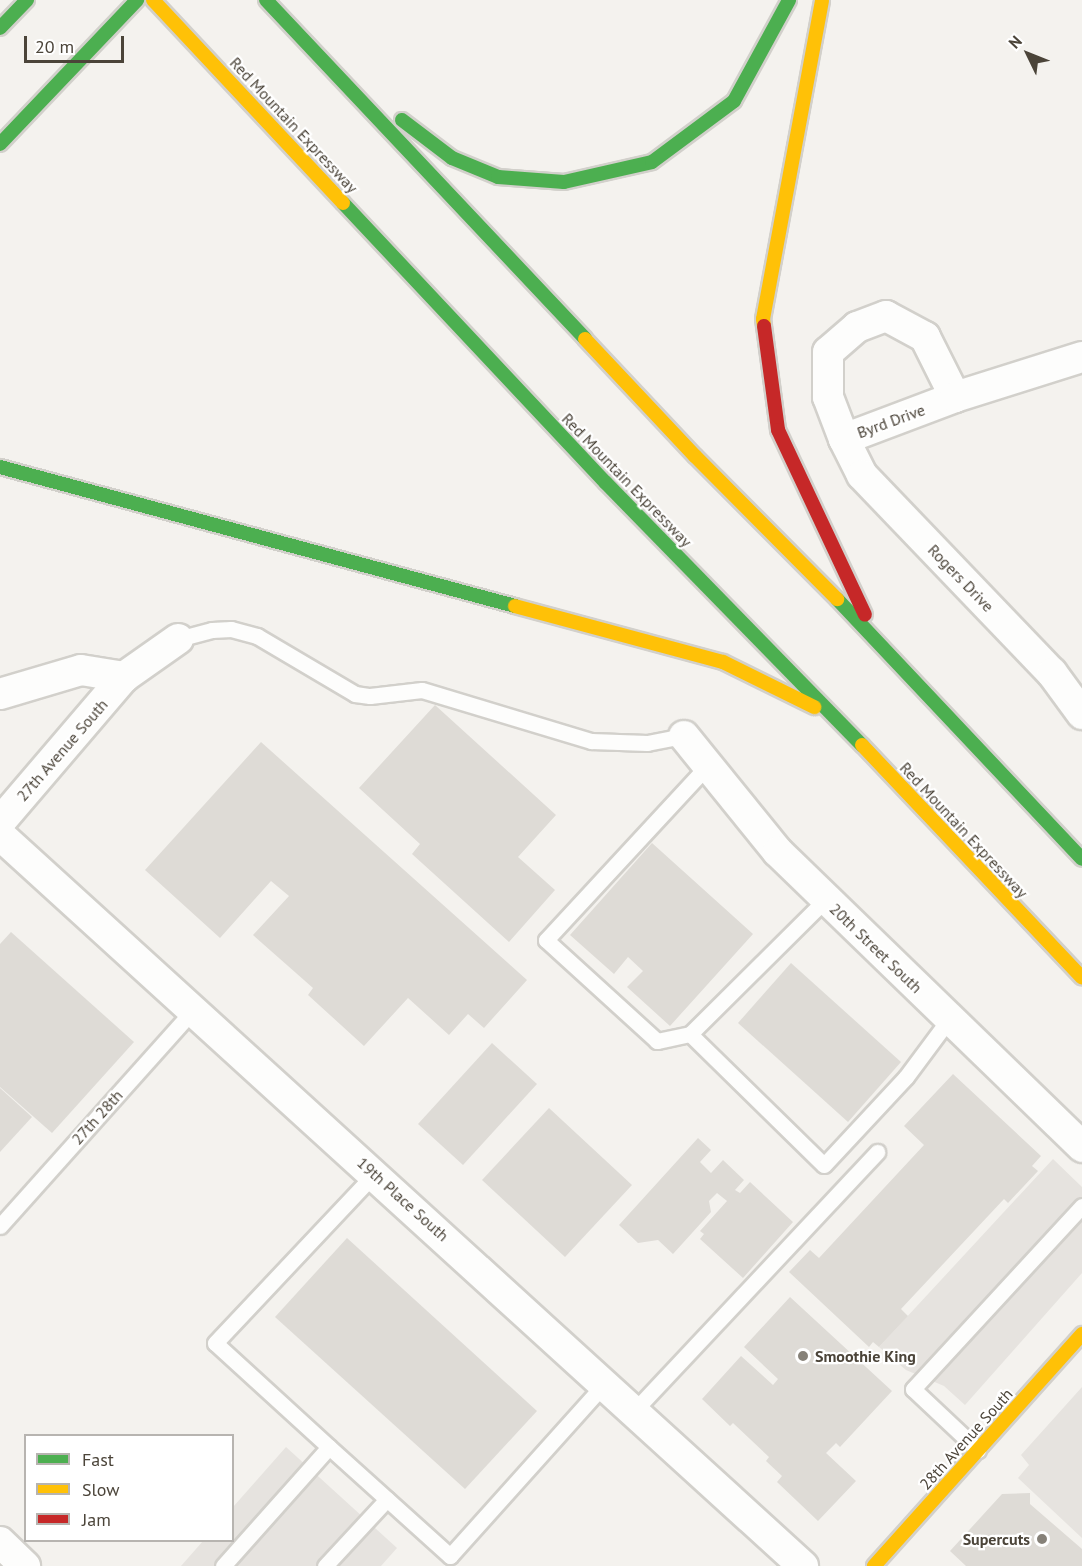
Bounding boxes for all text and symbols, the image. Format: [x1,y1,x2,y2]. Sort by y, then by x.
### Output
scale bar [27,24,128,62]
north arrow [998,24,1058,84]
text: N [1004,31,1026,52]
text: 20 m [35,35,74,58]
street label: Red Mountain Expressway [226,53,362,197]
street label: Byrd Drive [854,400,928,442]
street label: Red Mountain Expressway [558,409,696,551]
street label: Rogers Drive [924,540,998,616]
street label: 27th Avenue South [12,695,112,805]
street label: Red Mountain Expressway [896,758,1032,902]
street label: 20th Street South [826,899,926,997]
street label: 27th 28th [67,1086,127,1148]
street label: 19th Place South [353,1153,453,1245]
place label: Smoothie King [815,1346,916,1366]
marker: Smoothie King [796,1349,810,1363]
street label: 28th Avenue South [915,1384,1017,1494]
legend [24,1434,234,1542]
text: Fast [82,1448,114,1471]
text: Slow [82,1478,120,1501]
text: Jam [82,1508,111,1531]
place label: Supercuts [963,1529,1030,1549]
marker: Supercuts [1035,1532,1049,1546]

